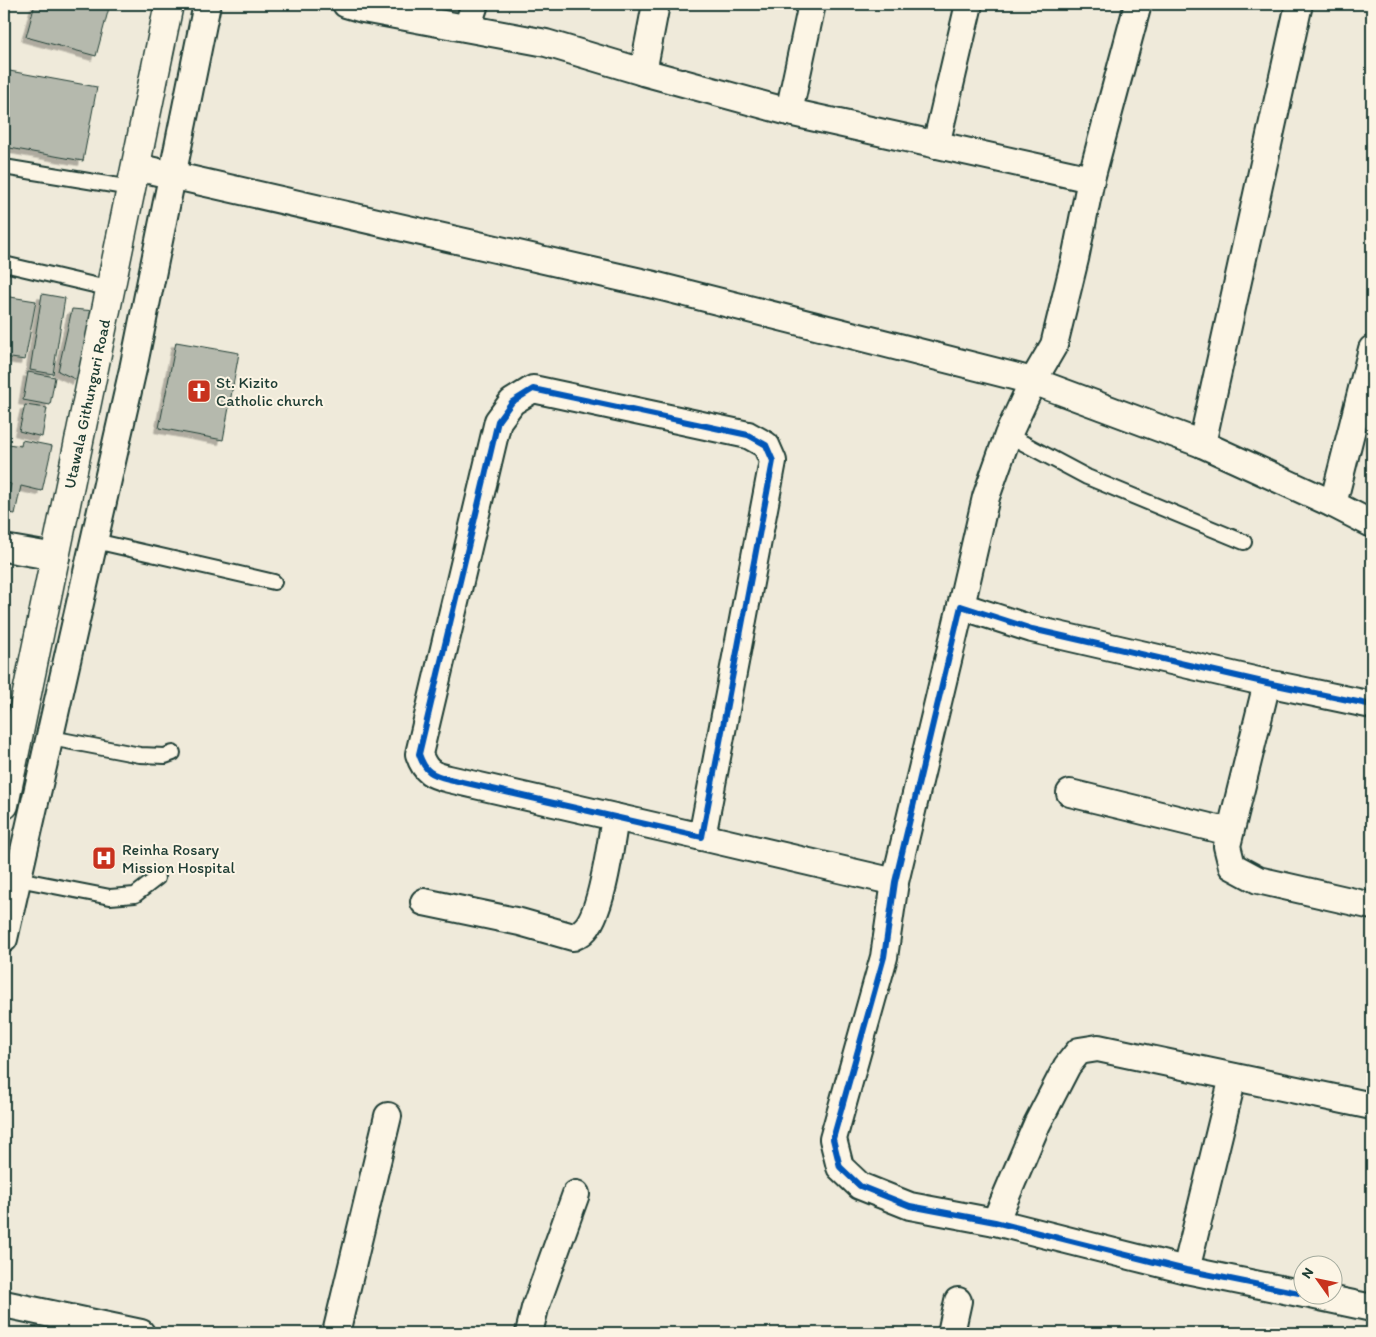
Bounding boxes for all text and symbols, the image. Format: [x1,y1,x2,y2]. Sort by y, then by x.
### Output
street label: Utawala Githunguri Road [60,317,114,491]
place label: St. Kizito Catholic church [216,373,324,410]
church icon: St. Kizito Catholic church [186,378,212,404]
place label: Reinha Rosary Mission Hospital [122,840,235,877]
hospital icon: Reinha Rosary Mission Hospital [91,845,117,871]
north arrow [1294,1254,1344,1304]
text: N [1298,1265,1317,1282]

